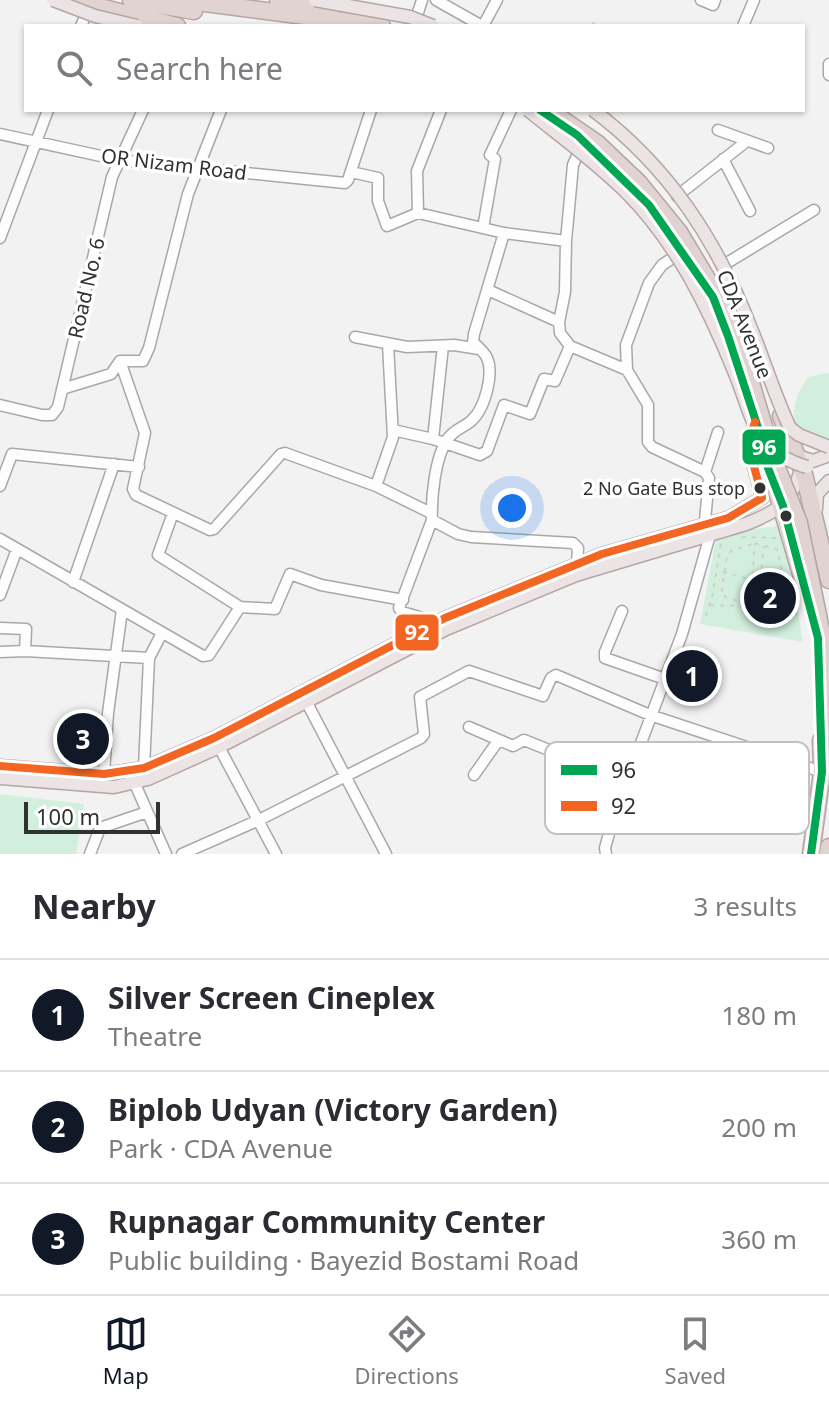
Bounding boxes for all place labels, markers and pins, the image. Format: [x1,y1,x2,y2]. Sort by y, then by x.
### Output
place label: 2 No Gate Bus stop [583,476,745,500]
marker: 2 No Gate Bus stop [752,480,768,496]
unlabelled marker [778,508,794,524]
pin: 2 [744,568,796,628]
pin: 1 [666,646,718,706]
pin: 3 [57,709,109,769]

